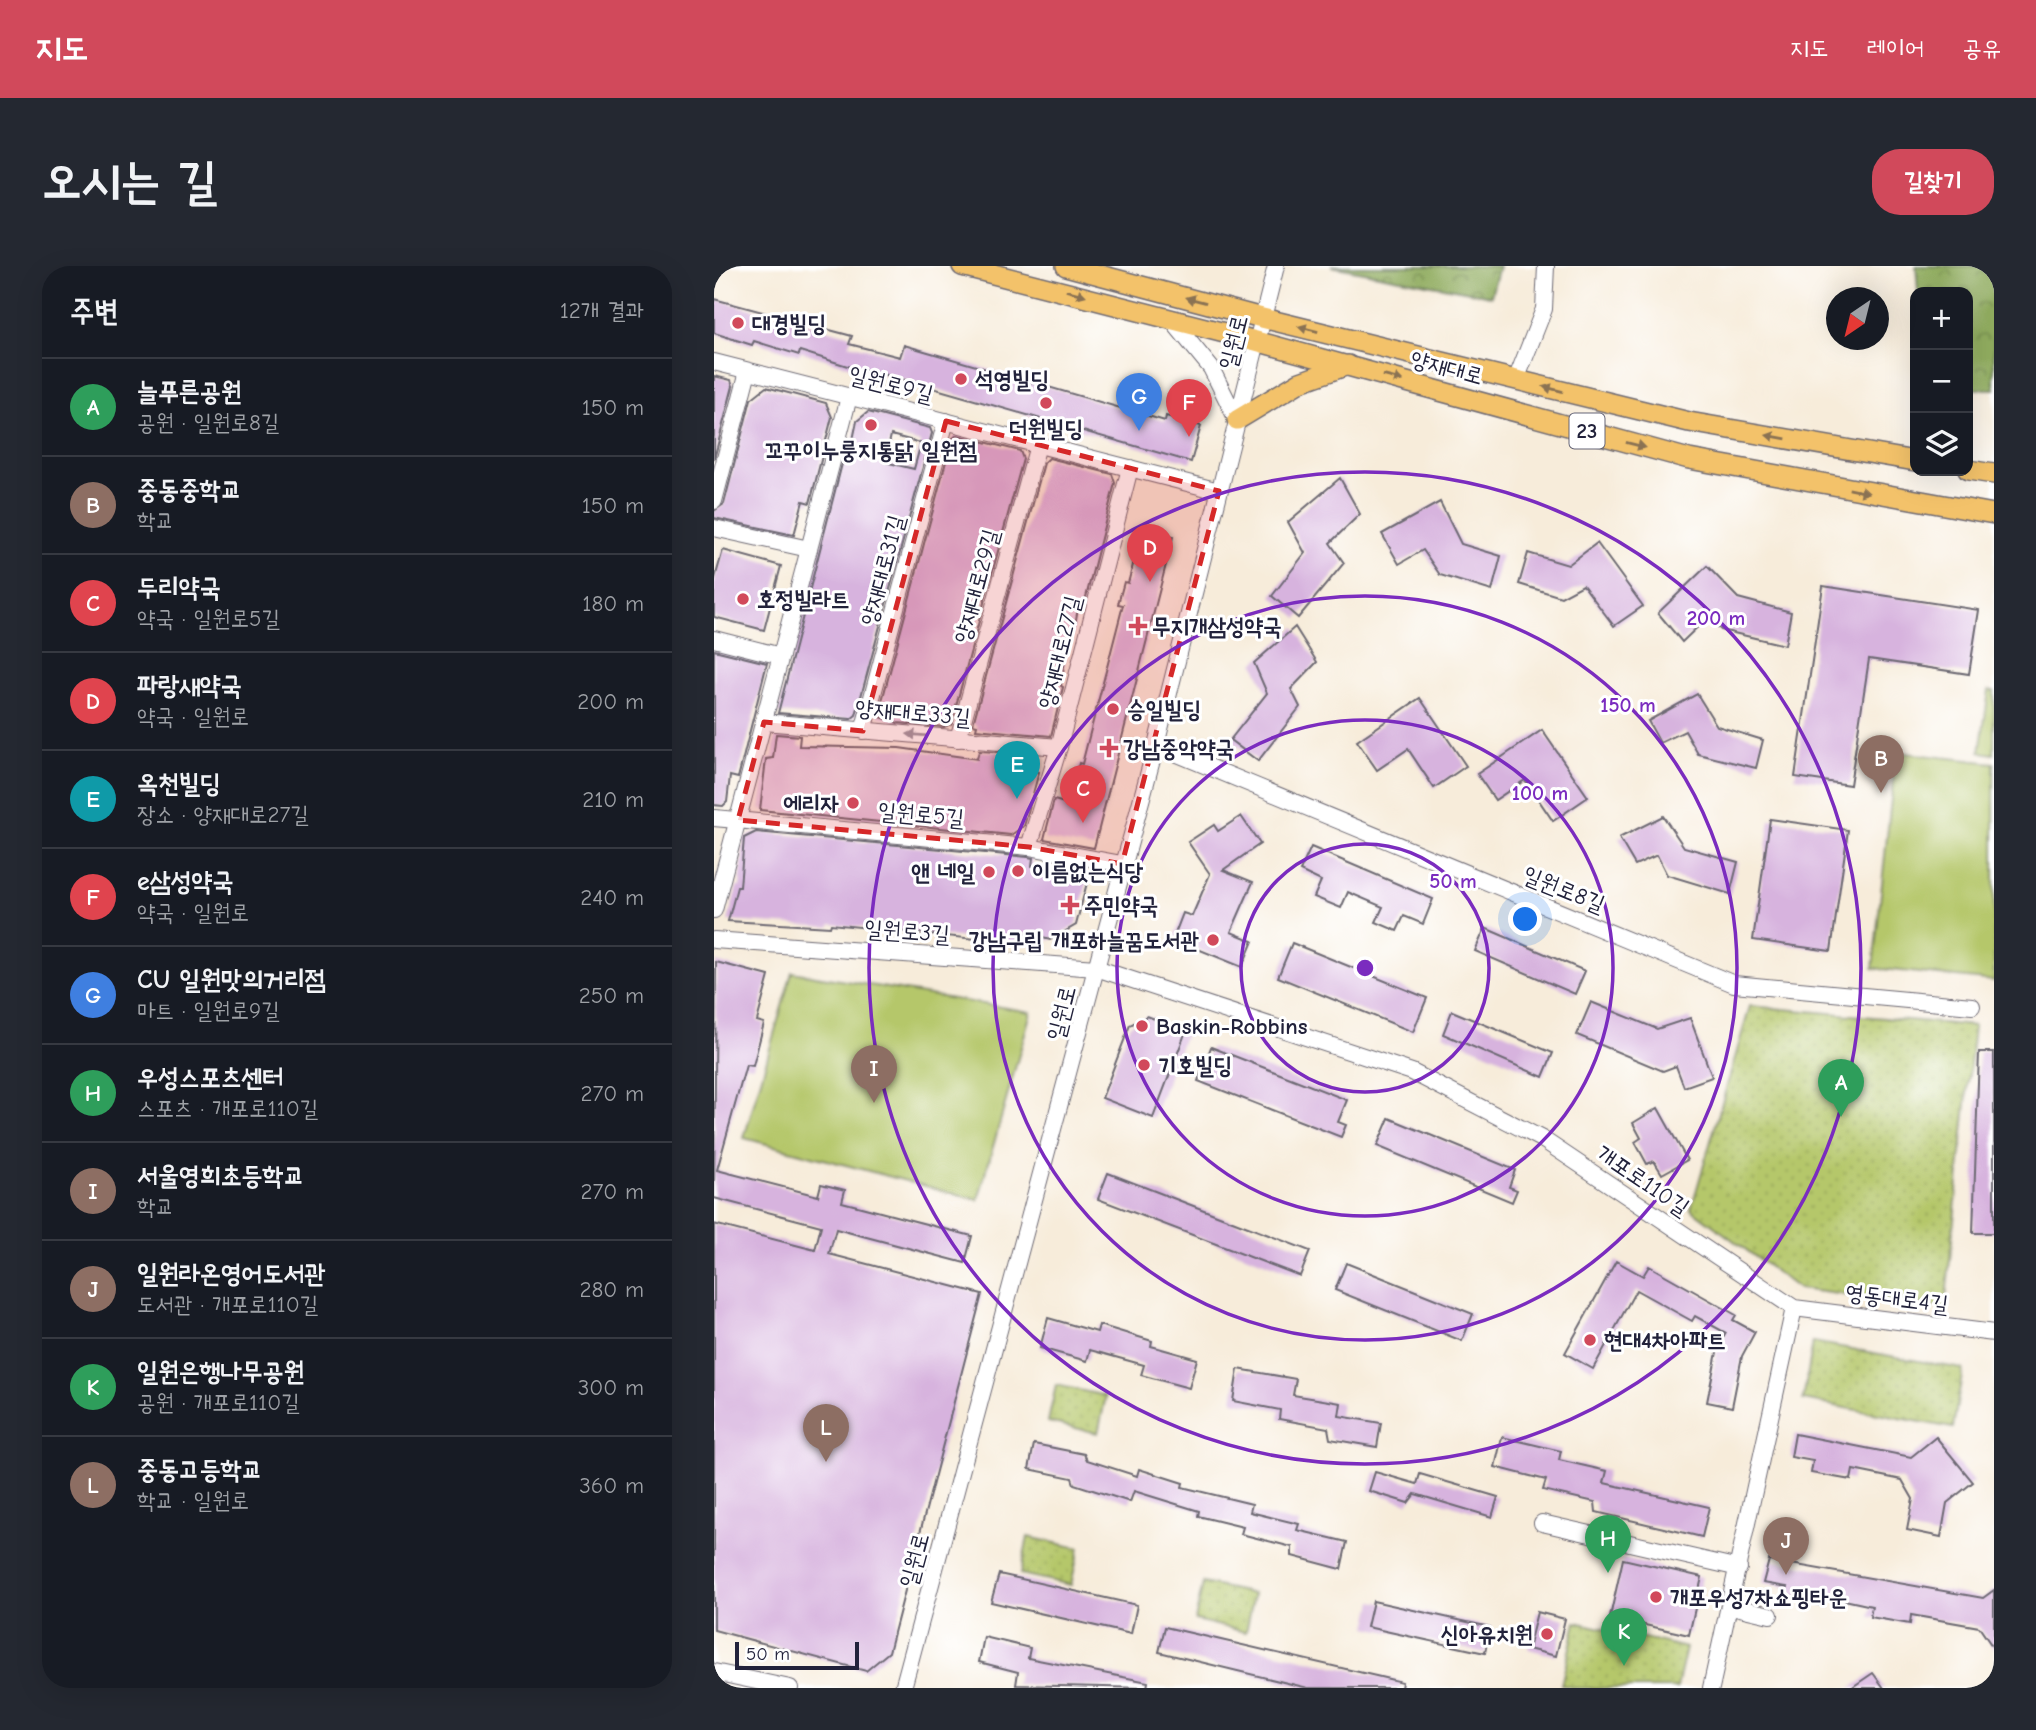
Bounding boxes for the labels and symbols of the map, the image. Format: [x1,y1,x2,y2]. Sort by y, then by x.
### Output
north arrow [1826,287,1889,350]
one-way arrow [1066,289,1087,299]
one-way arrow [1186,295,1207,305]
place label: 대경빌딩 [752,310,826,337]
street label: 일원로 [1214,312,1253,372]
marker: 대경빌딩 [730,315,746,331]
one-way arrow [1297,323,1319,334]
street label: 양재대로 [1408,345,1486,390]
street label: 일원로9길 [846,361,936,408]
place label: 석영빌딩 [975,366,1049,393]
marker: 석영빌딩 [953,371,969,387]
pin: G [1116,373,1162,431]
one-way arrow [1382,373,1404,384]
pin: F [1166,379,1212,437]
one-way arrow [1542,383,1564,394]
marker: 더원빌딩 [1038,395,1054,411]
road number: 23 [1570,414,1604,448]
place label: 더원빌딩 [1009,415,1083,442]
marker: 꼬꾸이누룽지통닭 일원점 [863,417,879,433]
one-way arrow [1765,431,1787,442]
place label: 꼬꾸이누룽지통닭 일원점 [765,437,977,464]
one-way arrow [1626,440,1647,450]
one-way arrow [1848,486,1870,497]
street label: 양재대로31길 [855,512,910,628]
pin: D [1127,524,1173,582]
street label: 양재대로29길 [948,526,1005,646]
place label: 호정빌라트 [757,586,850,613]
marker: 호정빌라트 [735,591,751,607]
street label: 양재대로27길 [1032,593,1087,711]
text: 200 m [1687,606,1745,630]
place label: 무지개삼성약국 [1152,613,1282,640]
marker: 무지개삼성약국 [1130,618,1146,634]
text: 150 m [1600,693,1656,717]
street label: 양재대로33길 [854,694,972,731]
place label: 승일빌딩 [1127,696,1201,723]
marker: 승일빌딩 [1105,701,1121,717]
one-way arrow [906,729,928,740]
place label: 강남중악약국 [1123,735,1234,762]
pin: B [1858,735,1904,793]
marker: 강남중악약국 [1101,740,1117,756]
pin: E [994,741,1040,799]
pin: C [1060,765,1106,823]
text: 100 m [1512,781,1568,805]
place label: 에리자 [783,790,839,817]
marker: 에리자 [845,795,861,811]
street label: 일원로5길 [877,797,965,832]
place label: 이름없는식당 [1032,858,1144,885]
place label: 앤 네일 [911,859,975,886]
street label: 일원로8길 [1519,861,1609,918]
marker: 이름없는식당 [1010,863,1026,879]
marker: 앤 네일 [981,864,997,880]
text: 50 m [1429,869,1477,893]
place label: 주민약국 [1084,892,1158,919]
marker: 주민약국 [1062,897,1078,913]
your location [1508,902,1542,936]
street label: 일원로3길 [863,915,951,948]
place label: 강남구립 개포하늘꿈도서관 [969,927,1199,954]
marker: 강남구립 개포하늘꿈도서관 [1205,932,1221,948]
centre of rings [1353,956,1377,980]
street label: 일원로 [1042,983,1081,1043]
place label: Baskin-Robbins [1156,1013,1308,1040]
marker: Baskin-Robbins [1134,1018,1150,1034]
pin: I [851,1045,897,1103]
place label: 기호빌딩 [1158,1052,1232,1079]
marker: 기호빌딩 [1136,1057,1152,1073]
pin: A [1818,1059,1864,1117]
street label: 개포로110길 [1591,1140,1694,1221]
street label: 영동대로4길 [1844,1279,1950,1318]
place label: 현대4차아파트 [1604,1327,1726,1354]
marker: 현대4차아파트 [1582,1332,1598,1348]
pin: L [803,1404,849,1462]
pin: H [1585,1515,1631,1573]
pin: J [1763,1517,1809,1575]
street label: 일원로 [894,1530,935,1590]
place label: 개포우성7차쇼핑타운 [1670,1584,1847,1611]
marker: 개포우성7차쇼핑타운 [1648,1589,1664,1605]
pin: K [1601,1608,1647,1666]
place label: 신아유치원 [1440,1621,1533,1648]
marker: 신아유치원 [1539,1626,1555,1642]
scale bar [735,1639,859,1671]

